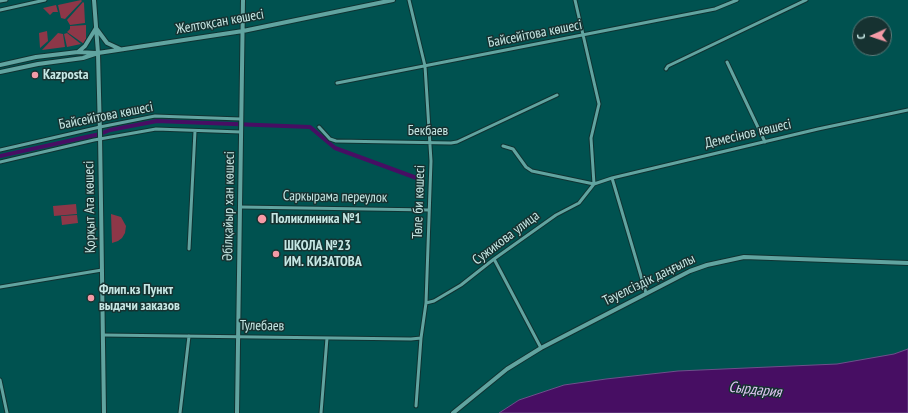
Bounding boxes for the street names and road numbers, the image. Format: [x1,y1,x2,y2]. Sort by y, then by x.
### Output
street label: Желтоқсан көшесі [175,6,265,38]
street label: Байсейітова көшесі [486,17,584,51]
street label: Байсейітова көшесі [57,99,155,133]
street label: Демесінов көшесі [703,116,793,152]
street label: Бекбаев [408,123,448,139]
street label: Әбілқайыр хан көшесі [220,151,238,261]
street label: Қорқыт Ата көшесі [81,161,99,253]
street label: Төле би көшесі [409,165,429,239]
street label: Саркырама переулок [283,188,387,206]
street label: Сужикова улица [469,207,543,269]
street label: Тәуелсіздік даңғылы [600,250,698,310]
street label: Тулебаев [240,317,284,335]

